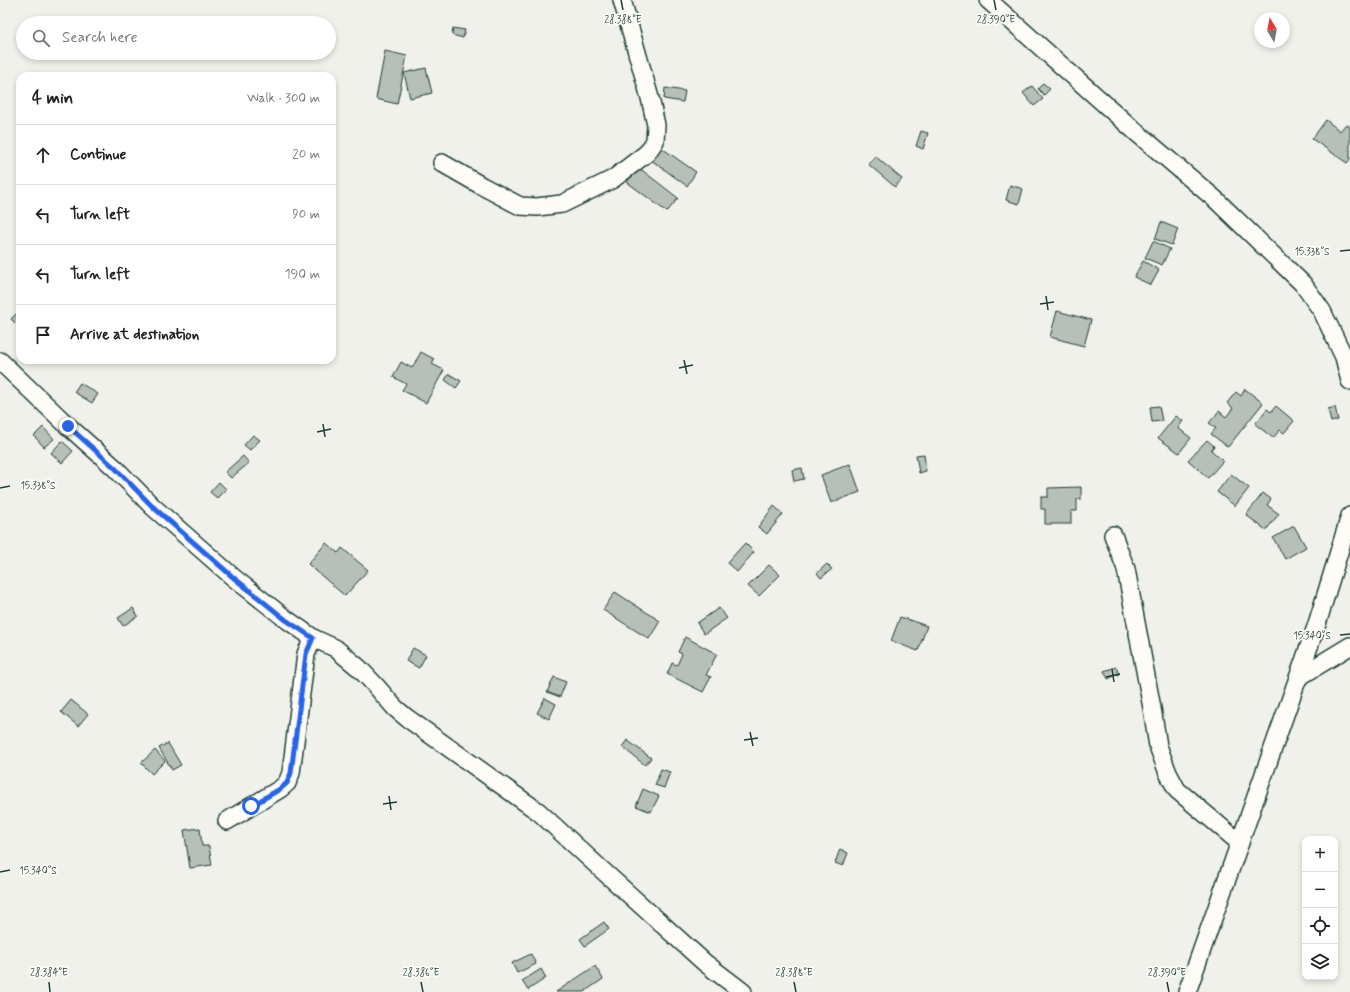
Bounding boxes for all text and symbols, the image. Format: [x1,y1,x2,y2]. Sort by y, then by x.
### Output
north arrow [1254,12,1290,48]
text: 28.388°E [604,13,642,27]
text: 28.390°E [977,13,1015,27]
search box [16,16,336,60]
icon: search [30,27,52,49]
text: Search here [62,28,138,48]
text: 4 min [32,87,73,109]
text: Walk · 300 m [247,90,320,107]
icon: ahead [32,144,54,166]
text: Continue [70,145,126,165]
text: 20 m [292,146,320,163]
icon: left [32,204,54,226]
text: Turn left [70,205,130,225]
text: 90 m [292,206,320,223]
text: 15.338°S [1294,245,1330,259]
icon: left [32,264,54,286]
text: Turn left [70,265,130,285]
text: 190 m [285,266,320,283]
icon: arrive [32,324,54,346]
text: Arrive at destination [70,325,199,345]
route end [59,417,77,435]
text: 15.338°S [20,479,56,493]
text: 15.340°S [1293,629,1331,643]
route start [242,797,260,815]
map controls [1302,836,1338,980]
button: + [1302,836,1338,872]
text: 15.340°S [19,864,57,878]
button: − [1302,872,1338,908]
button: locate [1302,908,1338,944]
button: layers [1302,944,1338,980]
text: 28.384°E [30,966,68,980]
text: 28.386°E [403,966,439,980]
text: 28.388°E [775,966,813,980]
text: 28.390°E [1148,966,1186,980]

